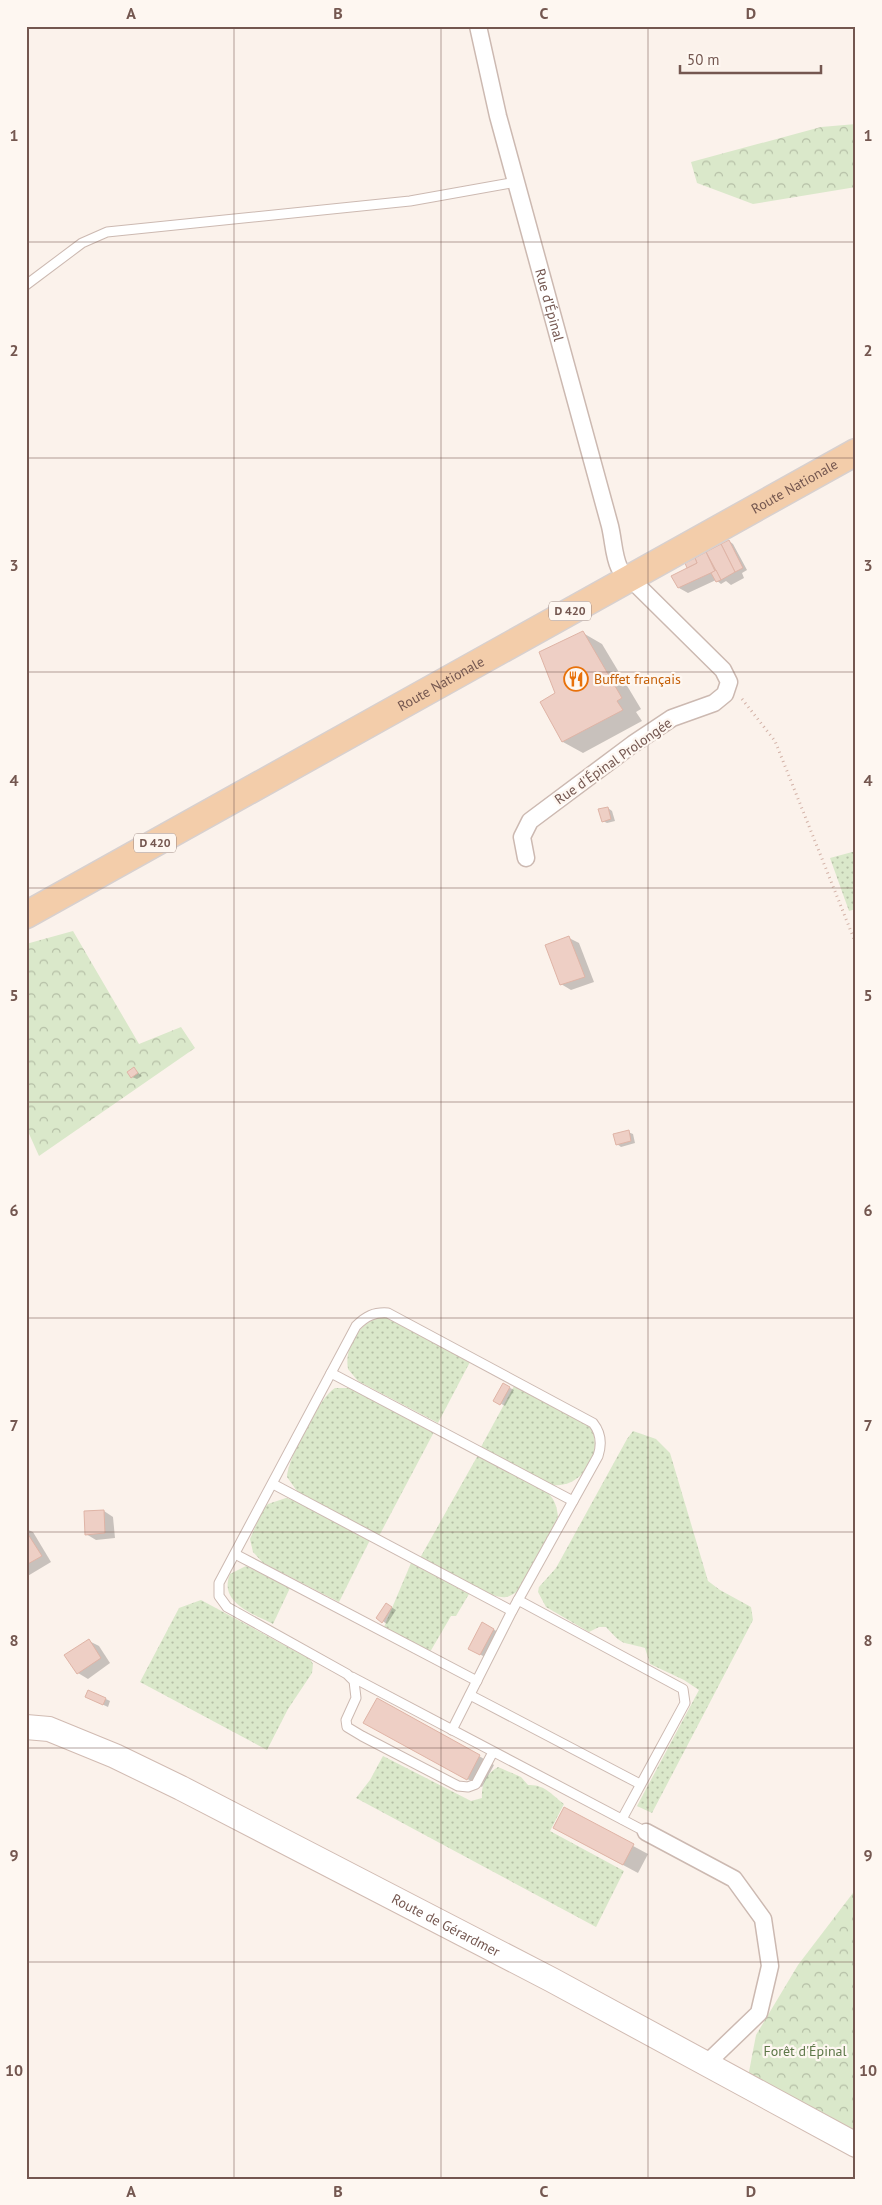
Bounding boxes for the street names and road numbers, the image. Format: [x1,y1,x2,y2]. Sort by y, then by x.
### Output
street label: Rue d’Épinal [531,267,568,343]
street label: Route Nationale [748,455,841,518]
road number: D 420 [549,602,591,620]
street label: Route Nationale [394,652,487,715]
street label: Rue d'Épinal Prolongée [551,714,675,808]
road number: D 420 [134,834,176,852]
street label: Route de Gérardmer [389,1890,503,1961]

